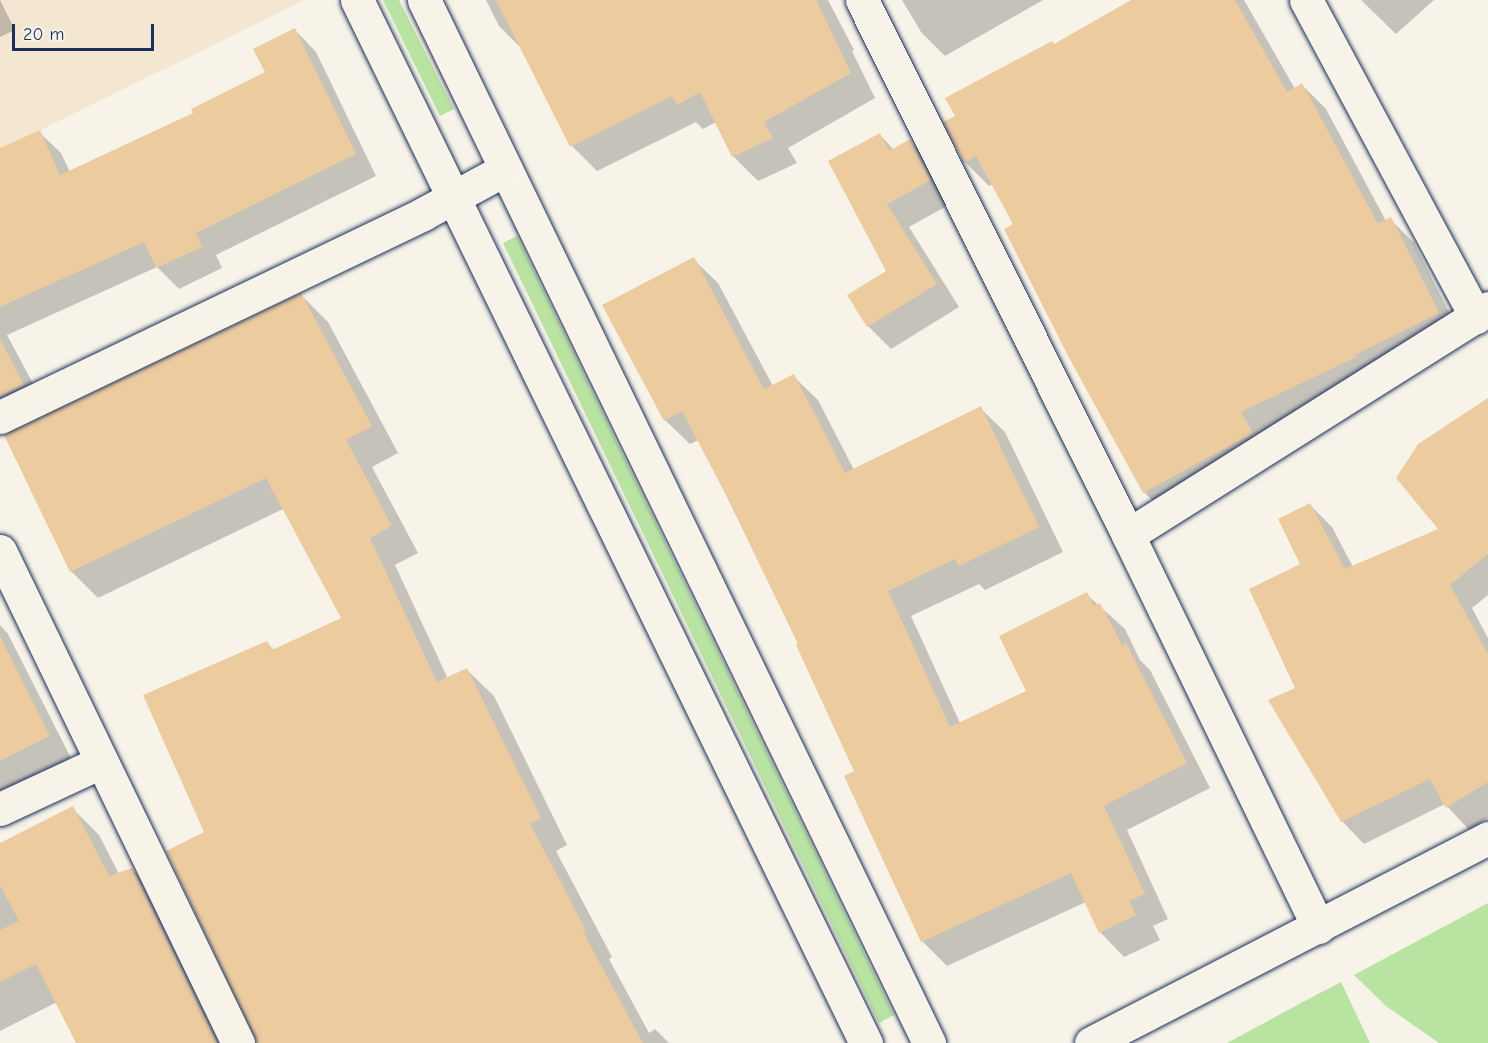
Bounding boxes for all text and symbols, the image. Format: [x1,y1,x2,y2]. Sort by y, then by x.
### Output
scale bar [15,12,158,50]
text: 20 m [23,24,64,45]

